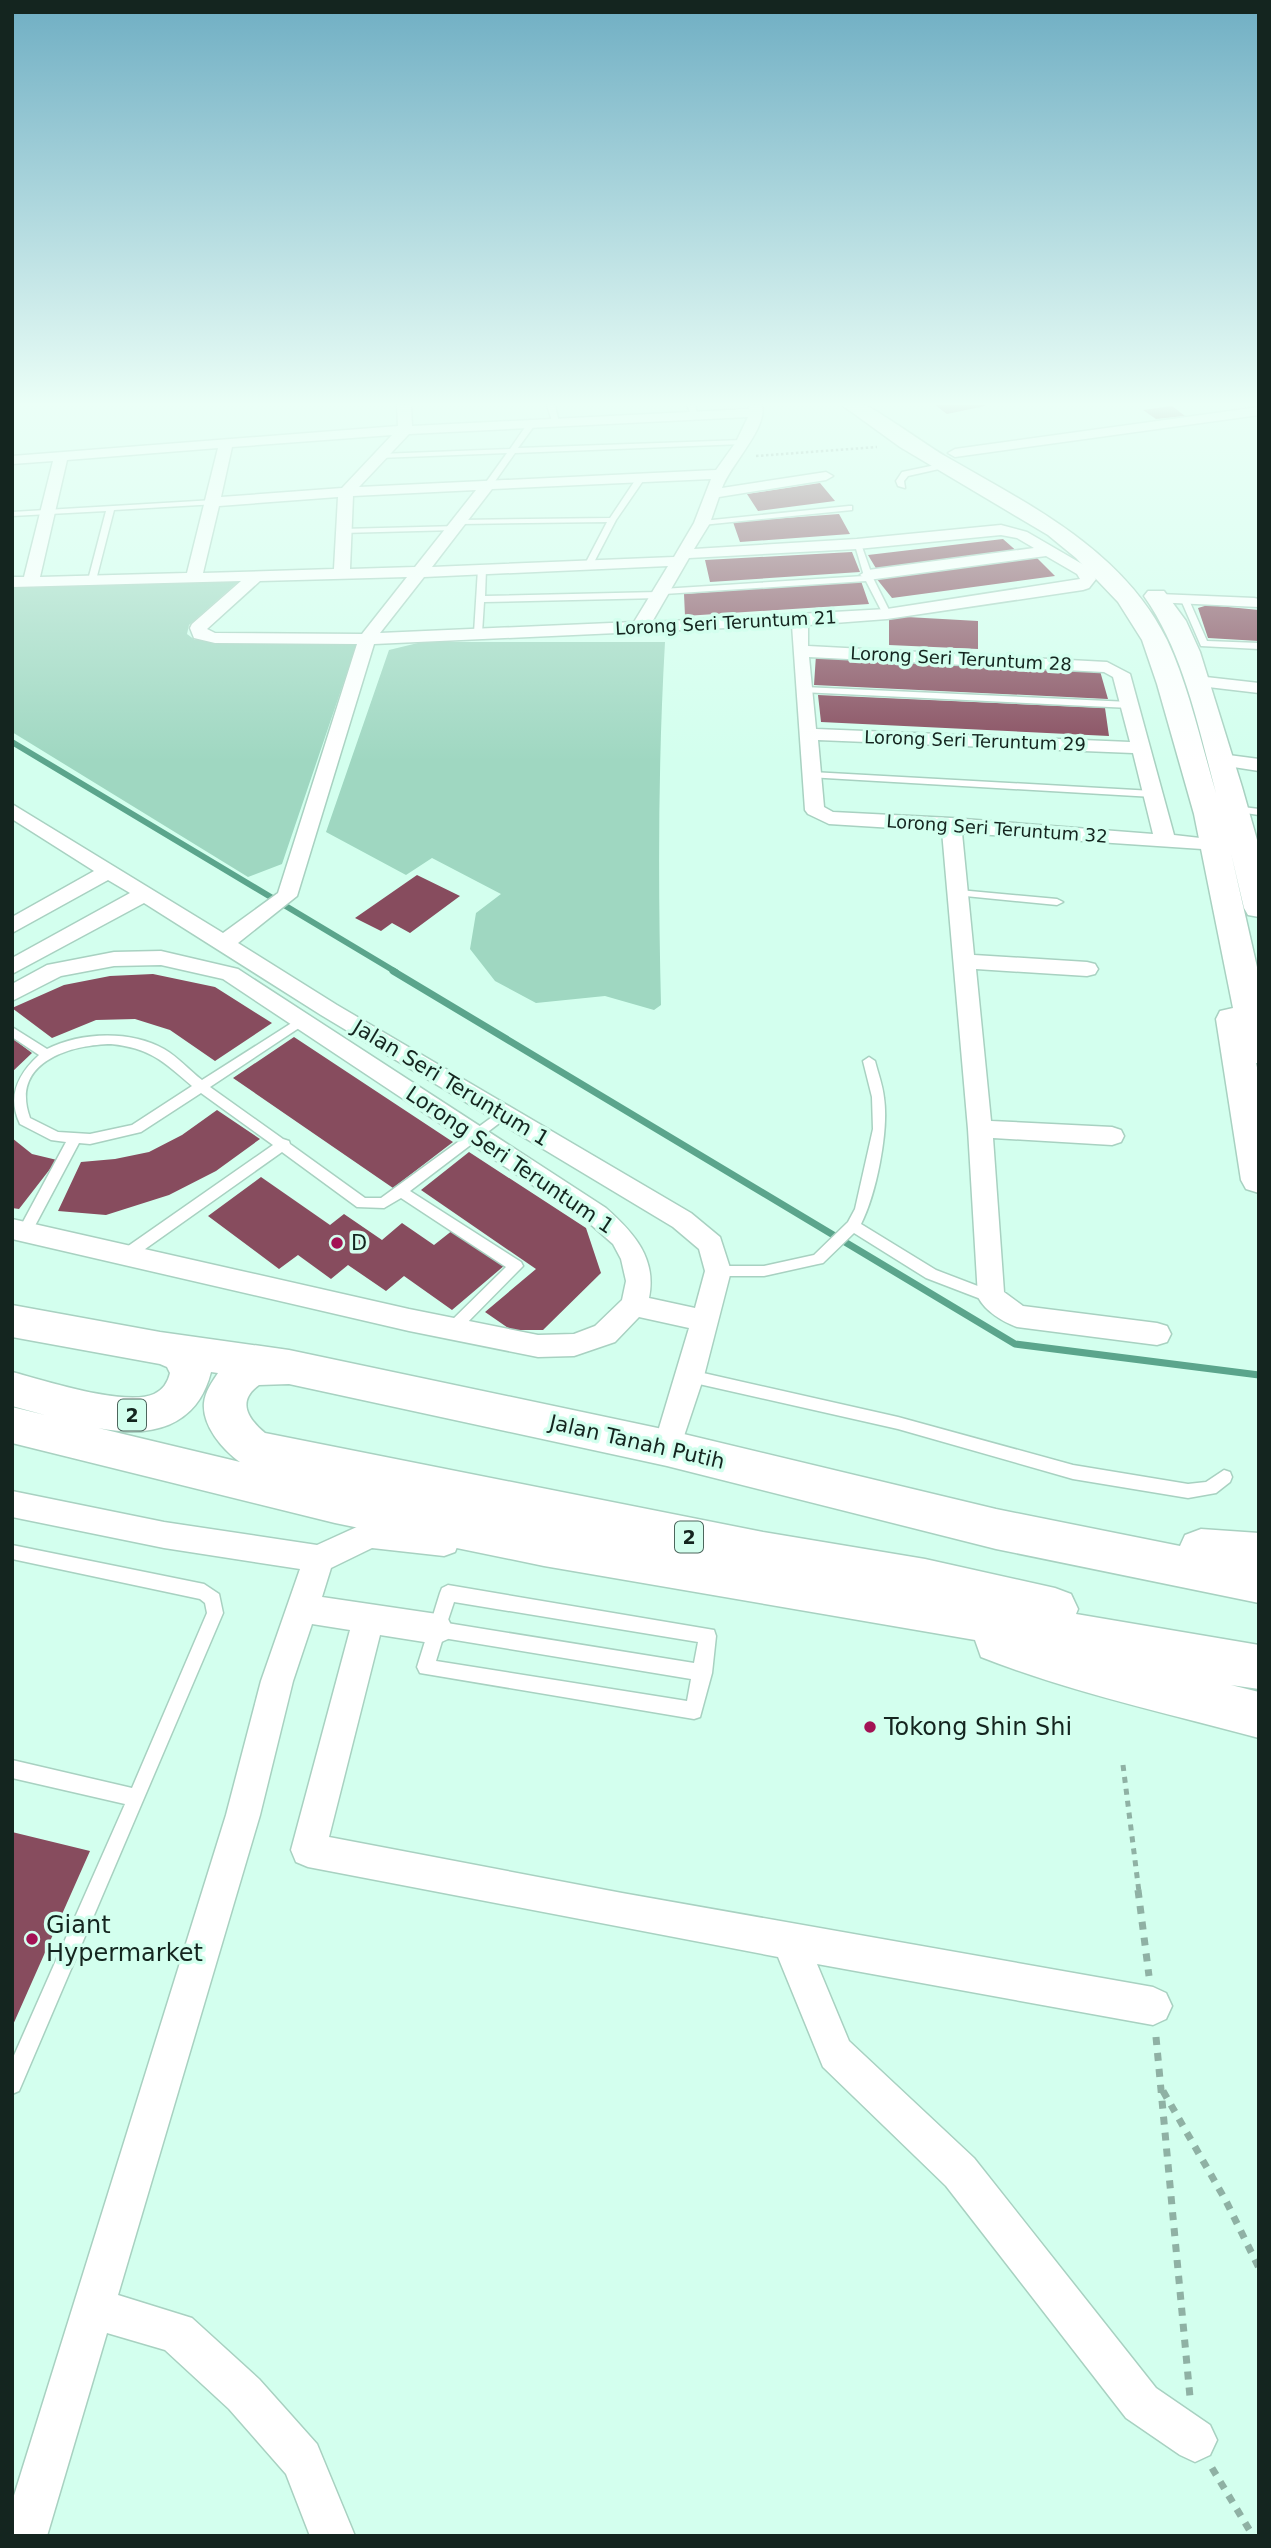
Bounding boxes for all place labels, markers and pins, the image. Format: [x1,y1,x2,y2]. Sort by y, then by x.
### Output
place label: D [351,1231,367,1255]
marker: D [329,1235,345,1251]
place label: Tokong Shin Shi [883,1713,1072,1741]
marker: Tokong Shin Shi [862,1719,878,1735]
place label: Giant Hypermarket [46,1911,203,1967]
marker: Giant Hypermarket [24,1931,40,1947]

